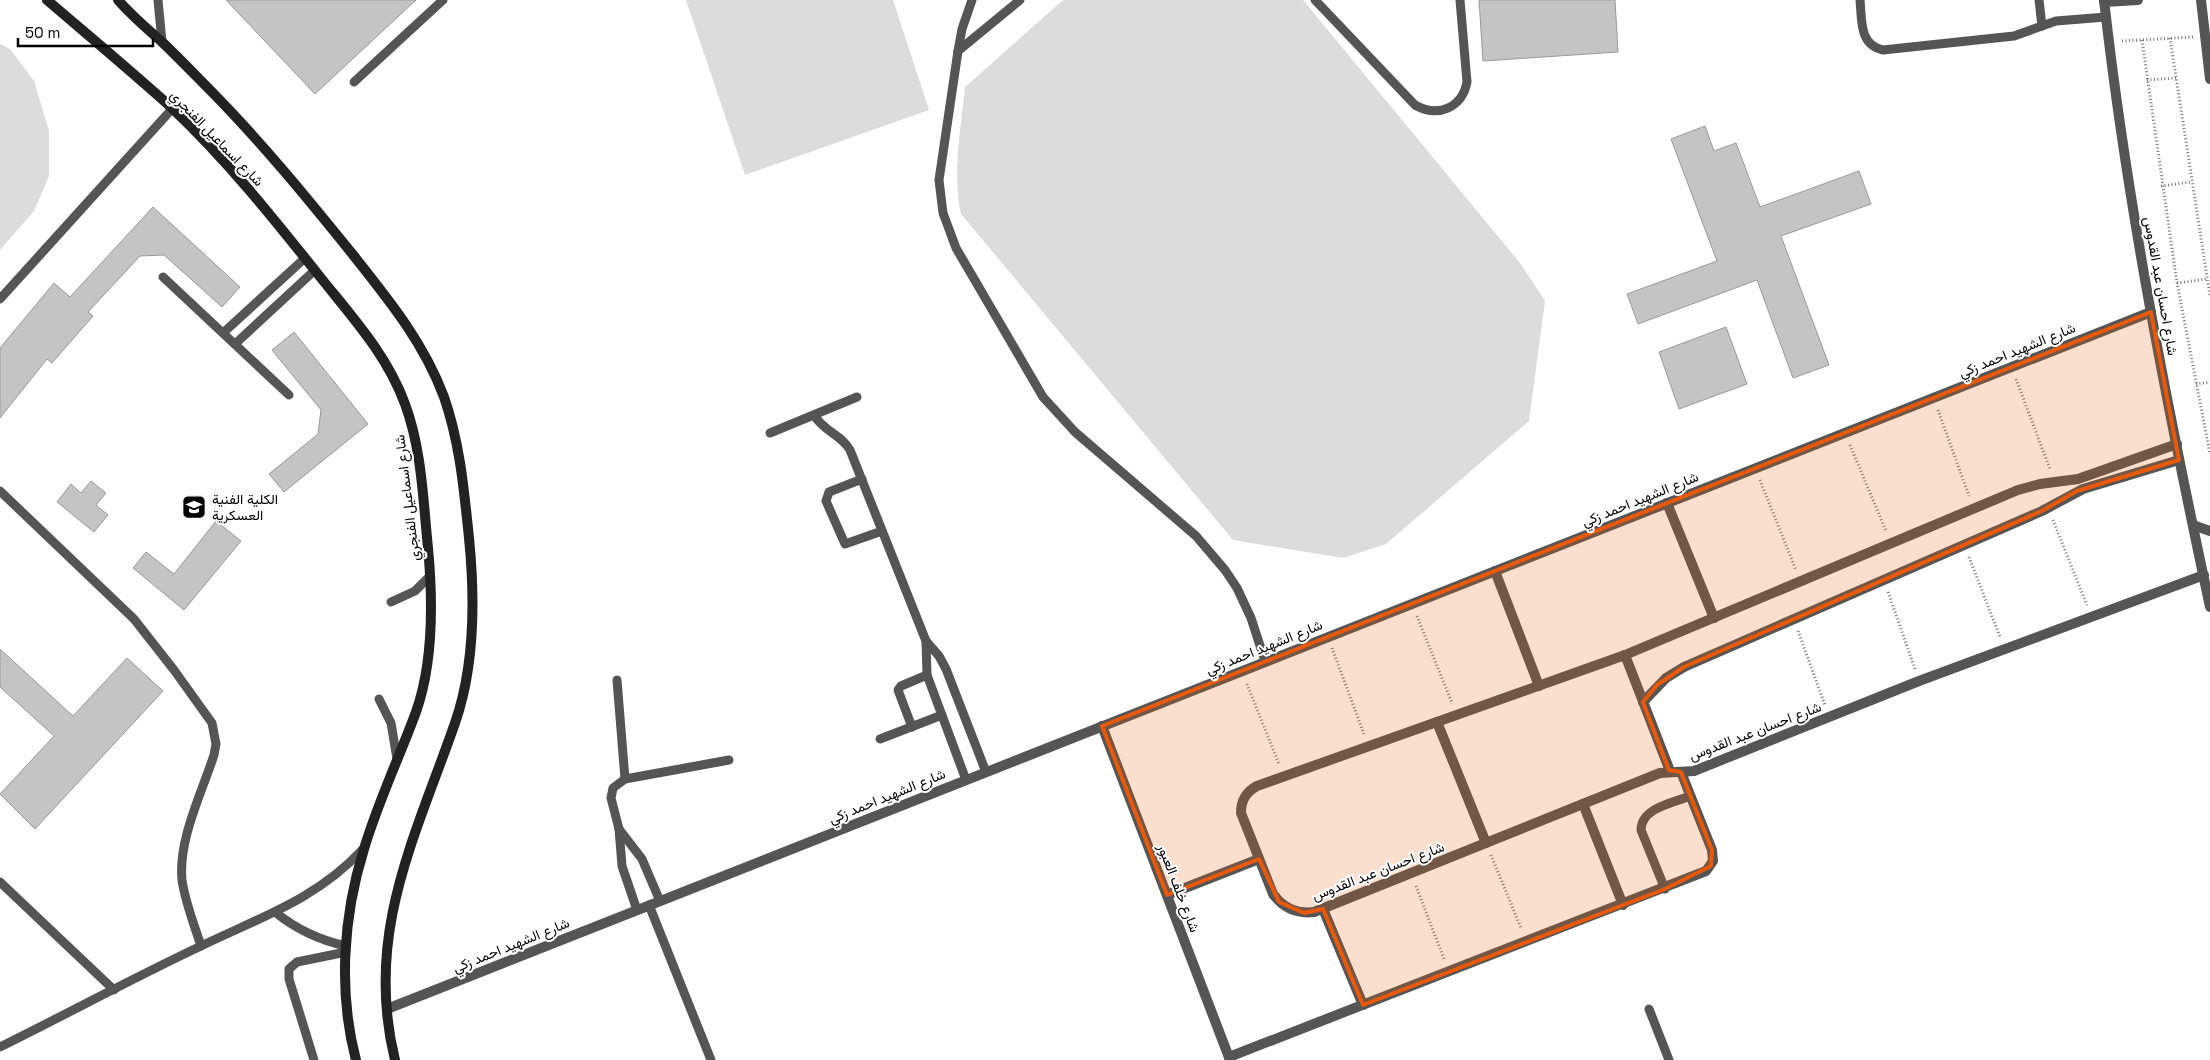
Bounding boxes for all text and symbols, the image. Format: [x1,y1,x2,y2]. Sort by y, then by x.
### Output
scale bar [18,15,152,47]
text: 50 m [25,23,60,42]
street label: شارع اسماعيل الفنجري [164,86,268,192]
street label: شارع احسان عبد القدوس [2138,215,2182,357]
street label: شارع الشهيد احمد زكي [1956,318,2079,384]
street label: شارع اسماعيل الفنجري [390,433,427,562]
street label: شارع الشهيد احمد زكي [1579,467,1702,533]
place label: الكلية الفنية العسكرية [212,490,278,524]
school or university icon: الكلية الفنية العسكرية [181,494,207,520]
street label: شارع الشهيد احمد زكي [1203,615,1326,681]
street label: شارع احسان عبد القدوس [1686,697,1825,766]
street label: شارع الشهيد احمد زكي [826,764,949,830]
street label: شارع احسان عبد القدوس [1309,837,1448,906]
street label: شارع خلف العبور [1152,840,1204,936]
street label: شارع الشهيد احمد زكي [450,913,573,979]

